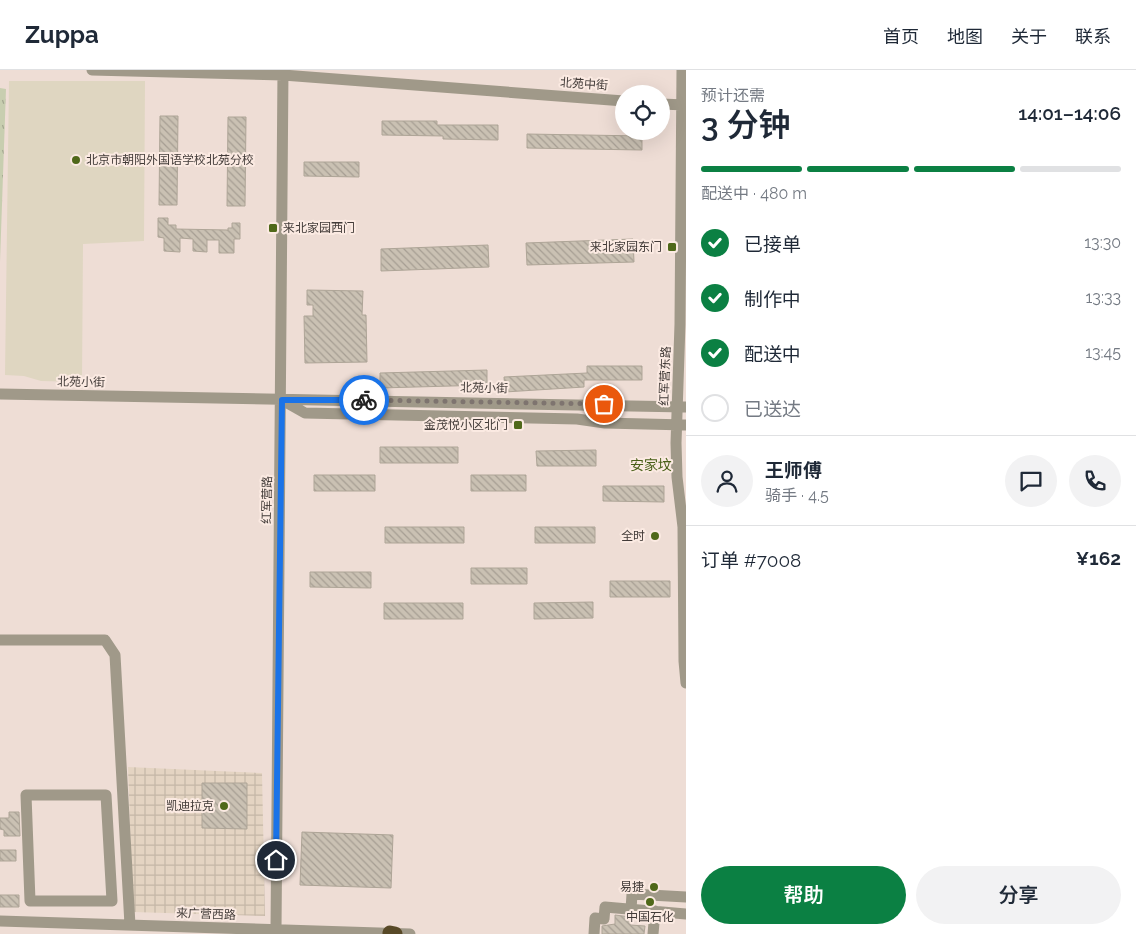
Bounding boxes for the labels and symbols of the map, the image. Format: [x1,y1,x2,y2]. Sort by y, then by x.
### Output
street label: 北苑中街 [560,75,608,93]
place label: 北京市朝阳外国语学校北苑分校 [86,153,254,167]
marker: 北京市朝阳外国语学校北苑分校 [70,154,82,166]
place label: 来北家园西门 [283,221,355,235]
marker: 来北家园西门 [267,222,279,234]
place label: 来北家园东门 [590,240,662,254]
marker: 来北家园东门 [666,241,678,253]
street label: 红军营东路 [657,346,673,406]
street label: 北苑小街 [57,375,105,389]
courier [339,375,389,425]
street label: 北苑小街 [460,381,508,395]
pin [583,383,625,425]
place label: 金茂悦小区北门 [424,418,508,432]
marker: 金茂悦小区北门 [512,419,524,431]
district label: 安家坟 [630,457,672,473]
street label: 红军营路 [260,476,274,524]
place label: 全时 [621,529,645,543]
marker: 全时 [649,530,661,542]
place label: 凯迪拉克 [166,799,214,813]
marker: 凯迪拉克 [218,800,230,812]
pin [255,839,297,881]
place label: 易捷 [620,880,644,894]
marker: 易捷 [648,881,660,893]
marker: 中国石化 [644,896,656,908]
street label: 来广营西路 [176,906,236,922]
place label: 中国石化 [626,910,674,924]

